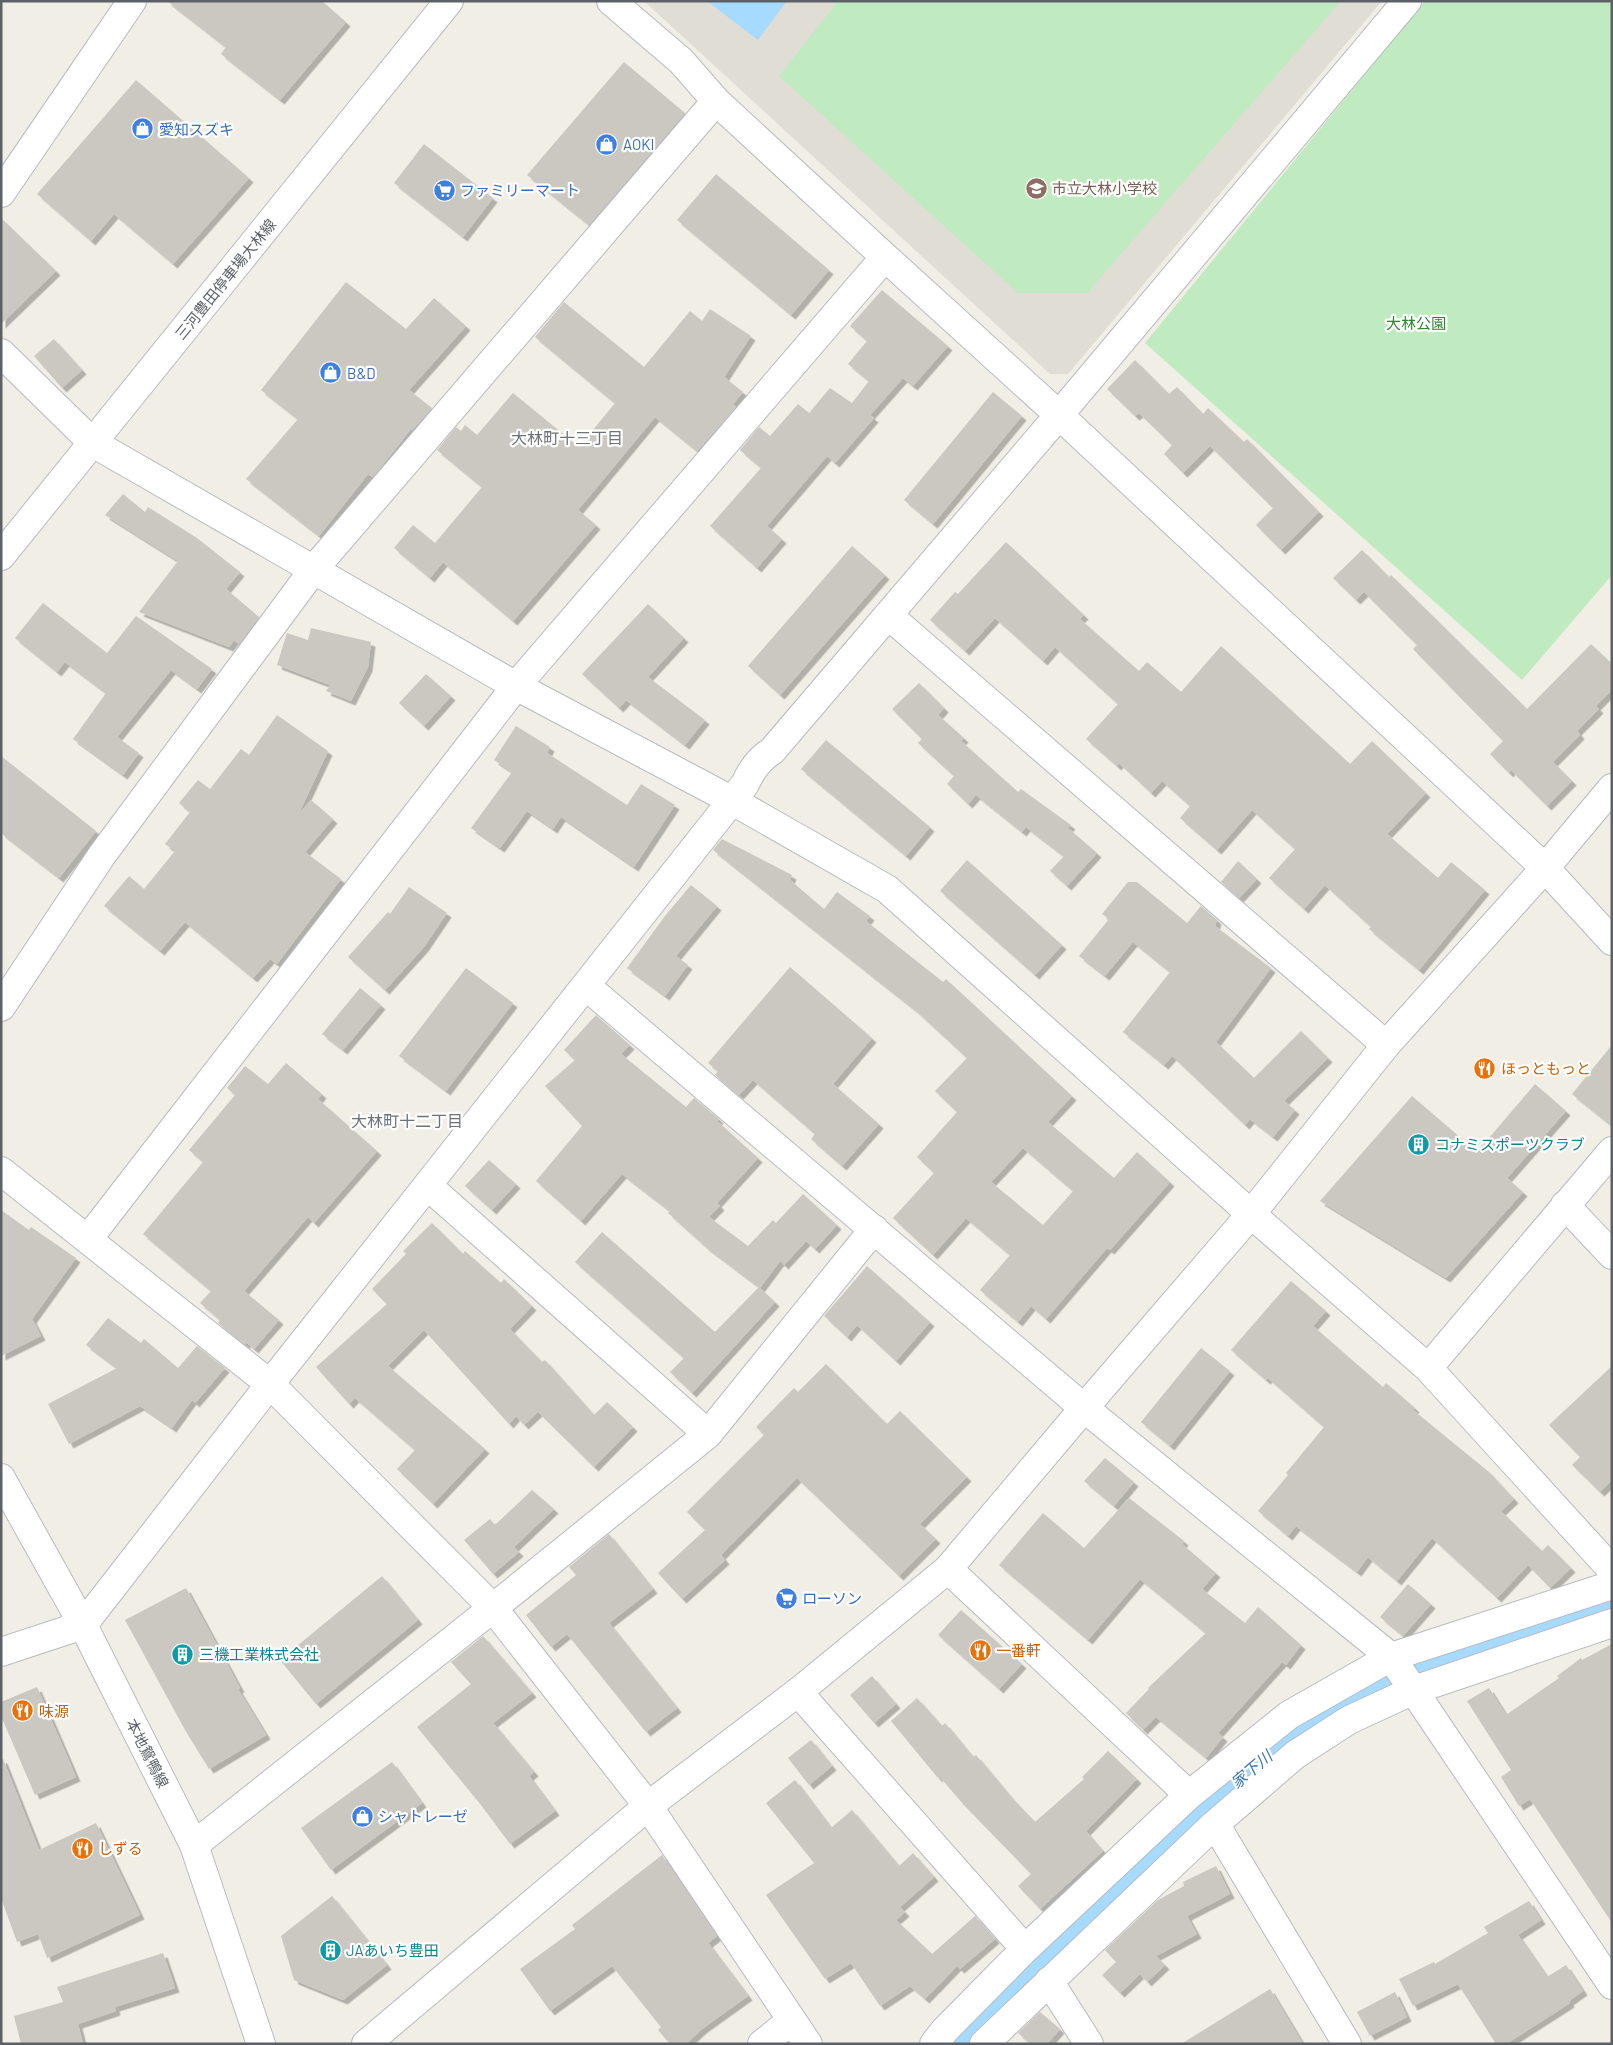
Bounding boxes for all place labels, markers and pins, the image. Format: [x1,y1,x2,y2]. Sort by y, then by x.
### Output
shop icon: 愛知スズキ [131,117,155,141]
place label: 愛知スズキ [159,120,234,138]
shop icon: AOKI [595,132,619,156]
place label: AOKI [623,135,654,153]
school or university icon: 市立大林小学校 [1024,176,1048,200]
supermarket icon: ファミリーマート [432,178,456,202]
place label: 市立大林小学校 [1052,179,1157,197]
place label: ファミリーマート [460,181,580,199]
shop icon: B&D [319,361,343,385]
place label: B&D [347,364,376,382]
restaurant icon: ほっともっと [1473,1056,1497,1080]
place label: ほっともっと [1501,1059,1591,1077]
building icon: コナミスポーツクラブ [1407,1132,1431,1156]
place label: コナミスポーツクラブ [1435,1135,1585,1153]
supermarket icon: ローソン [774,1586,798,1610]
place label: ローソン [802,1589,862,1607]
restaurant icon: 一番軒 [968,1638,992,1662]
place label: 一番軒 [996,1641,1041,1659]
building icon: 三機工業株式会社 [171,1642,195,1666]
place label: 三機工業株式会社 [199,1645,319,1663]
restaurant icon: 味源 [11,1699,35,1723]
place label: 味源 [39,1702,69,1720]
shop icon: シャトレーゼ [350,1804,374,1828]
place label: シャトレーゼ [378,1807,468,1825]
restaurant icon: しずる [70,1836,94,1860]
place label: しずる [98,1839,143,1857]
building icon: JAあいち豊田 [318,1938,342,1962]
place label: JAあいち豊田 [346,1941,439,1959]

